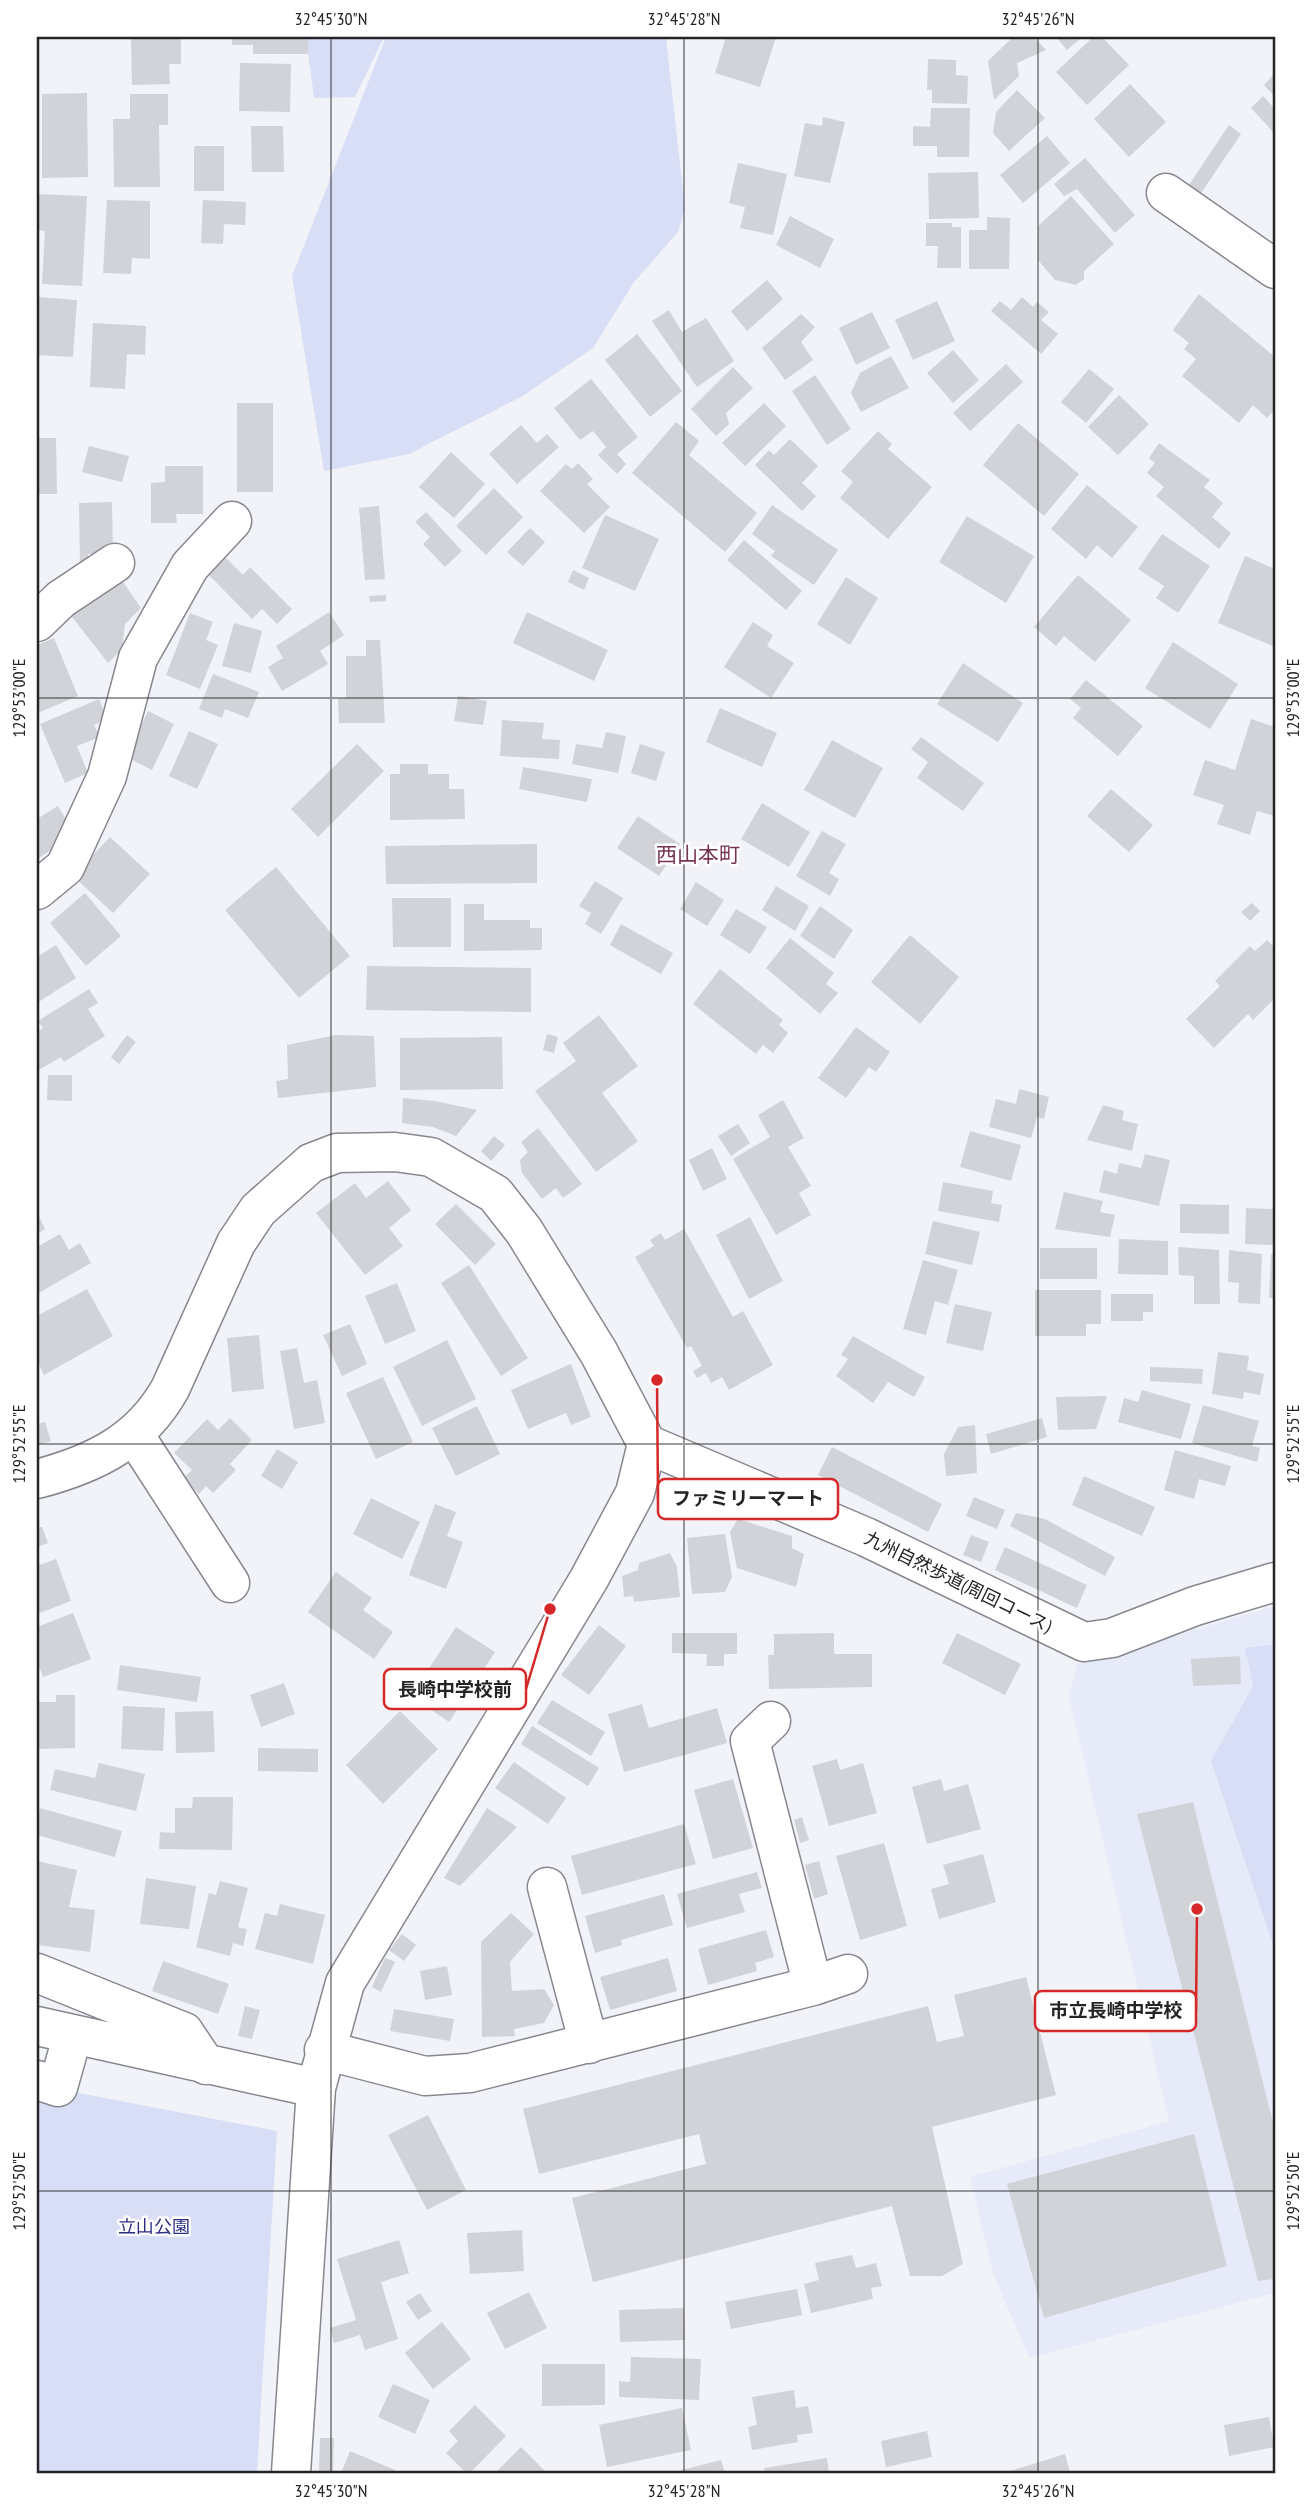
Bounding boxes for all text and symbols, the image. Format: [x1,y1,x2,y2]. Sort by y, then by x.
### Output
text: 32°45'30"N [295,7,367,30]
text: 32°45'28"N [648,7,720,30]
text: 32°45'26"N [1002,7,1074,30]
text: 129°53'00"E [7,659,30,737]
text: 129°53'00"E [1281,659,1304,737]
district label: 西山本町 [656,841,740,868]
text: 129°52'55"E [7,1405,30,1483]
text: 129°52'55"E [1281,1405,1304,1483]
callout: ファミリーマート [658,1479,838,1519]
text: ファミリーマート [672,1486,824,1510]
street label: 九州自然歩道(周回コース) [861,1526,1056,1637]
callout: 長崎中学校前 [384,1669,526,1709]
text: 長崎中学校前 [398,1677,512,1701]
callout: 市立長崎中学校 [1035,1991,1196,2031]
text: 市立長崎中学校 [1049,1998,1183,2022]
text: 129°52'50"E [7,2152,30,2230]
text: 129°52'50"E [1281,2152,1304,2230]
park label: 立山公園 [118,2215,190,2238]
text: 32°45'30"N [295,2479,367,2502]
text: 32°45'28"N [648,2479,720,2502]
text: 32°45'26"N [1002,2479,1074,2502]

